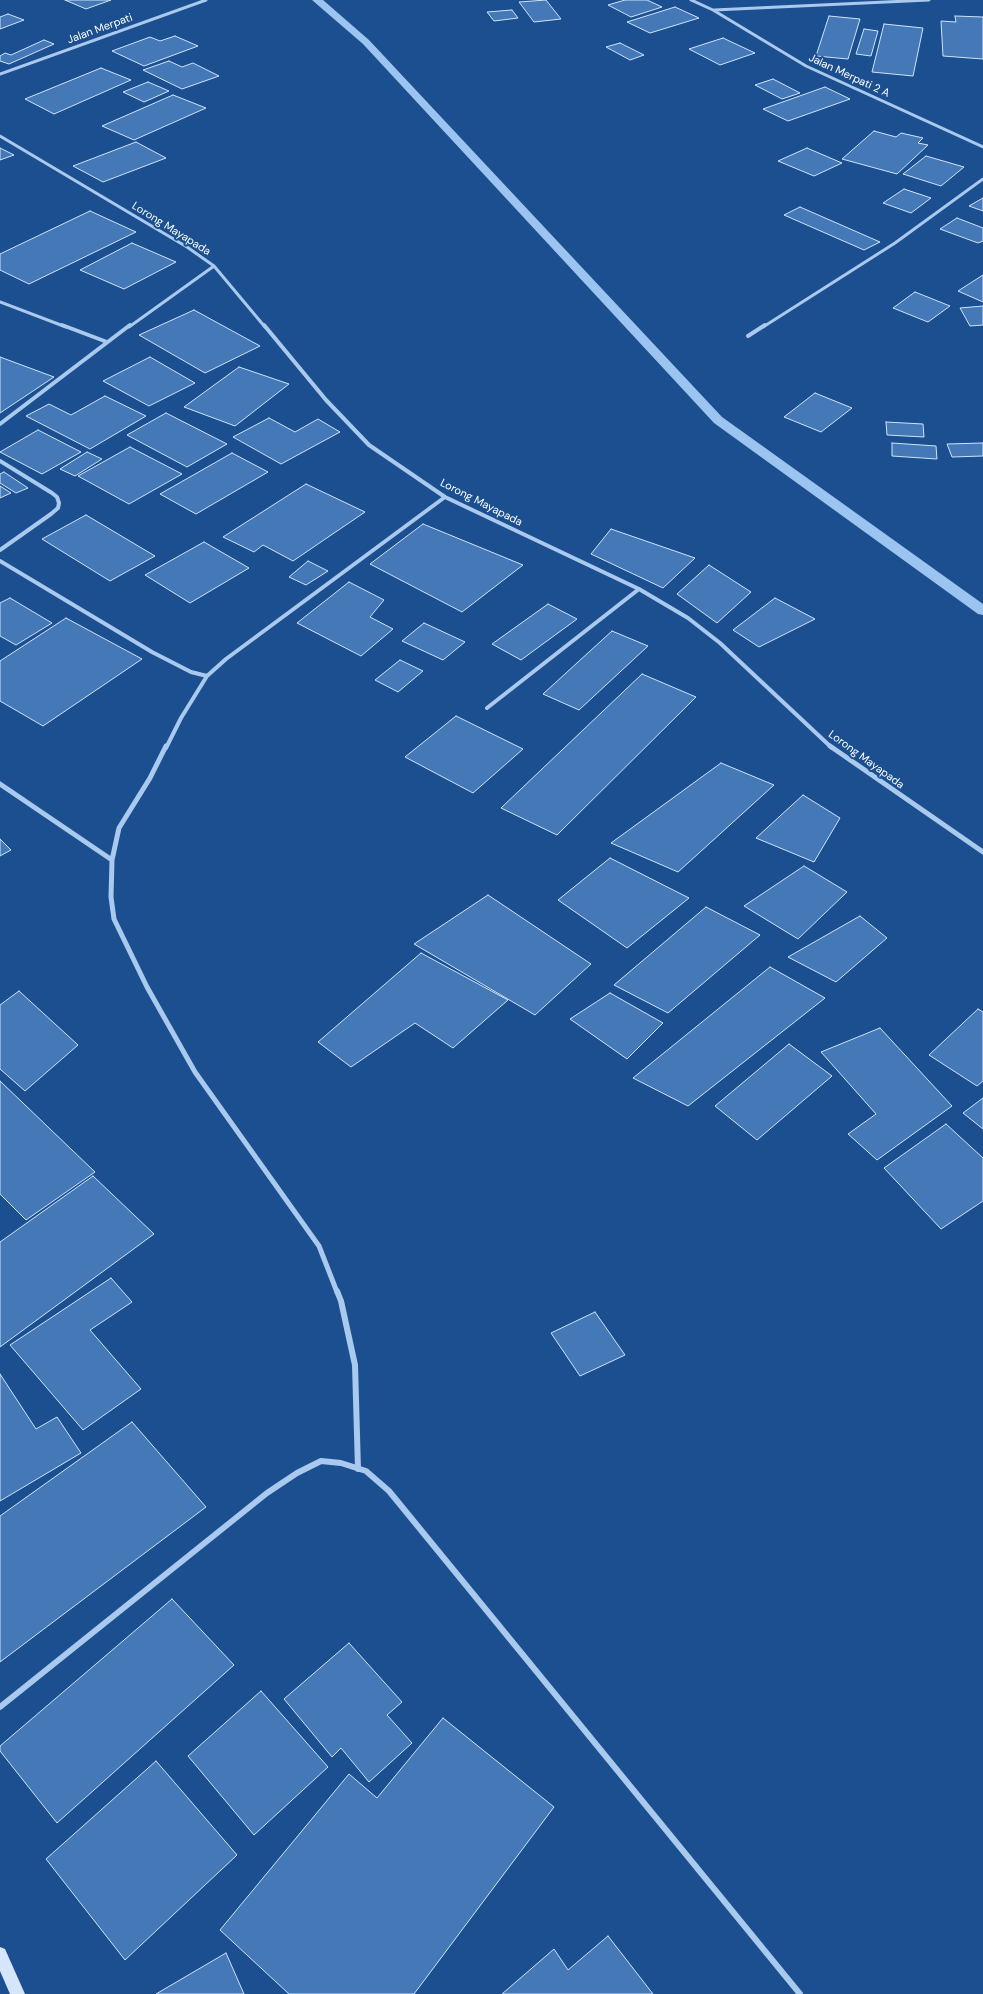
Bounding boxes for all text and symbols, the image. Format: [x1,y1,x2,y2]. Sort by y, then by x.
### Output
street label: Jalan Merpati [66,11,134,47]
street label: Jalan Merpati 2 A [806,51,892,101]
street label: Lorong Mayapada [129,199,213,259]
street label: Lorong Mayapada [438,477,524,529]
street label: Lorong Mayapada [826,728,906,792]

